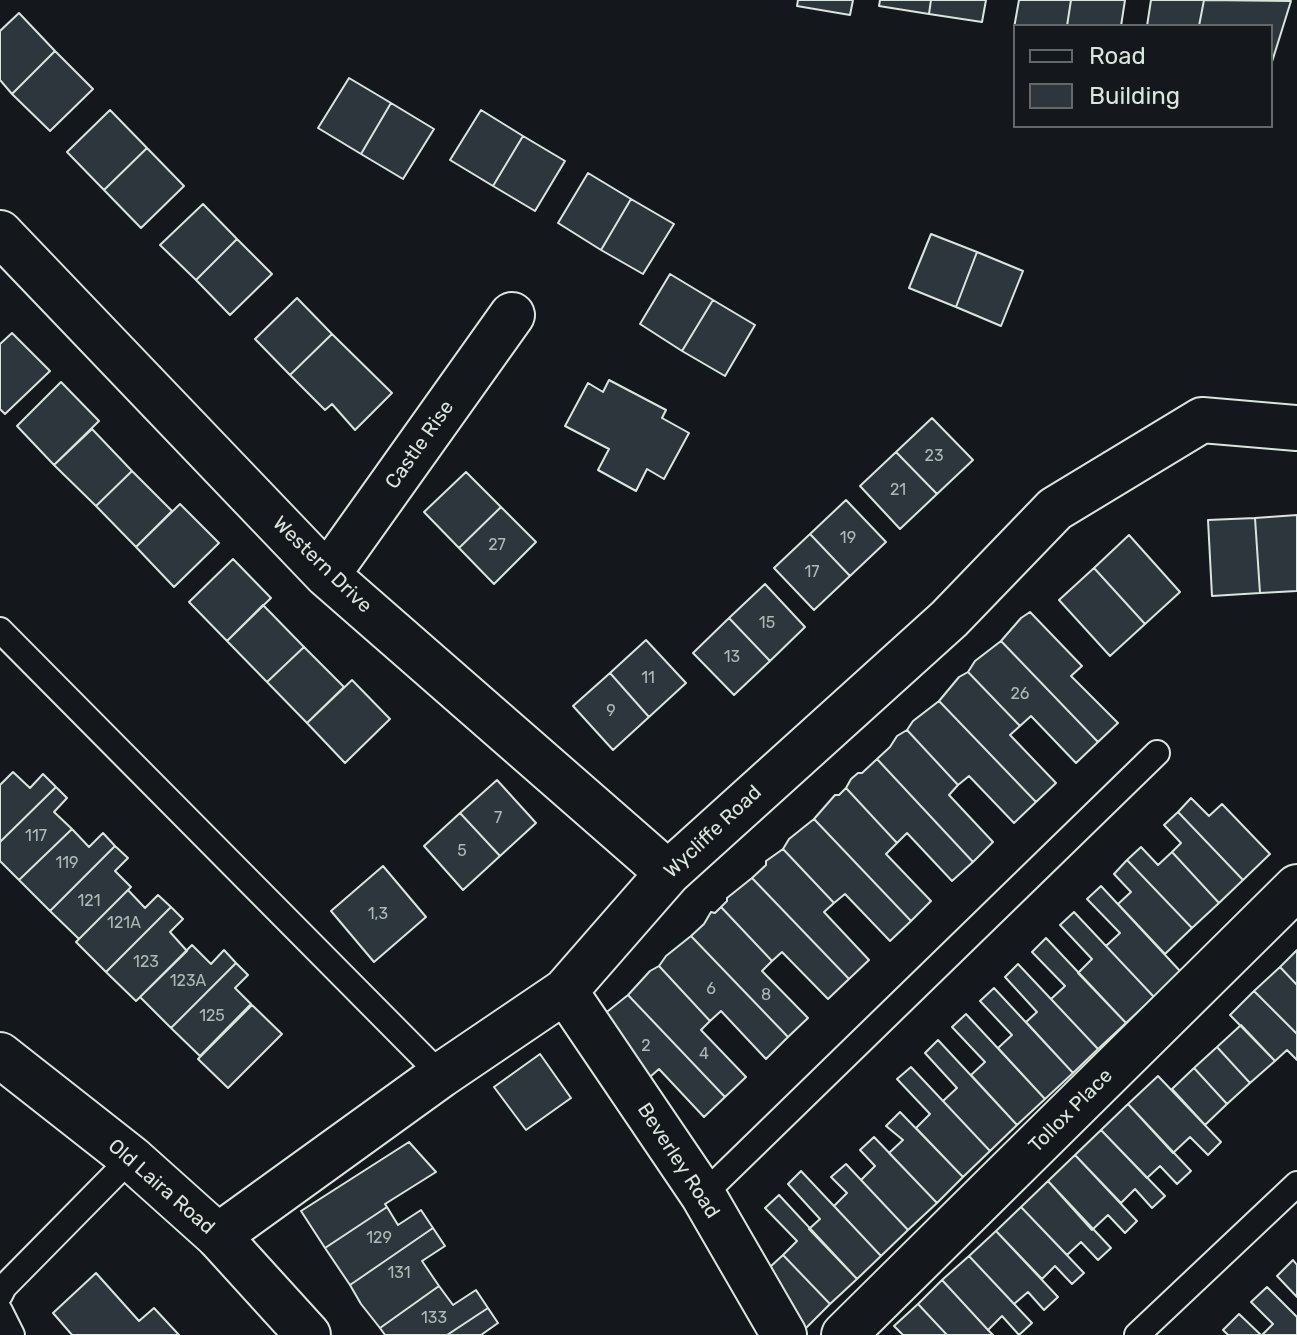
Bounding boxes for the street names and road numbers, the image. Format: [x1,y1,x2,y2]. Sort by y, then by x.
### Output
street label: Castle Rise [381,396,459,494]
street label: Western Drive [267,512,377,618]
street label: Wycliffe Road [659,781,767,883]
street label: Tollox Place [1024,1064,1118,1158]
street label: Beverley Road [632,1099,724,1223]
street label: Old Laira Road [103,1134,219,1240]

